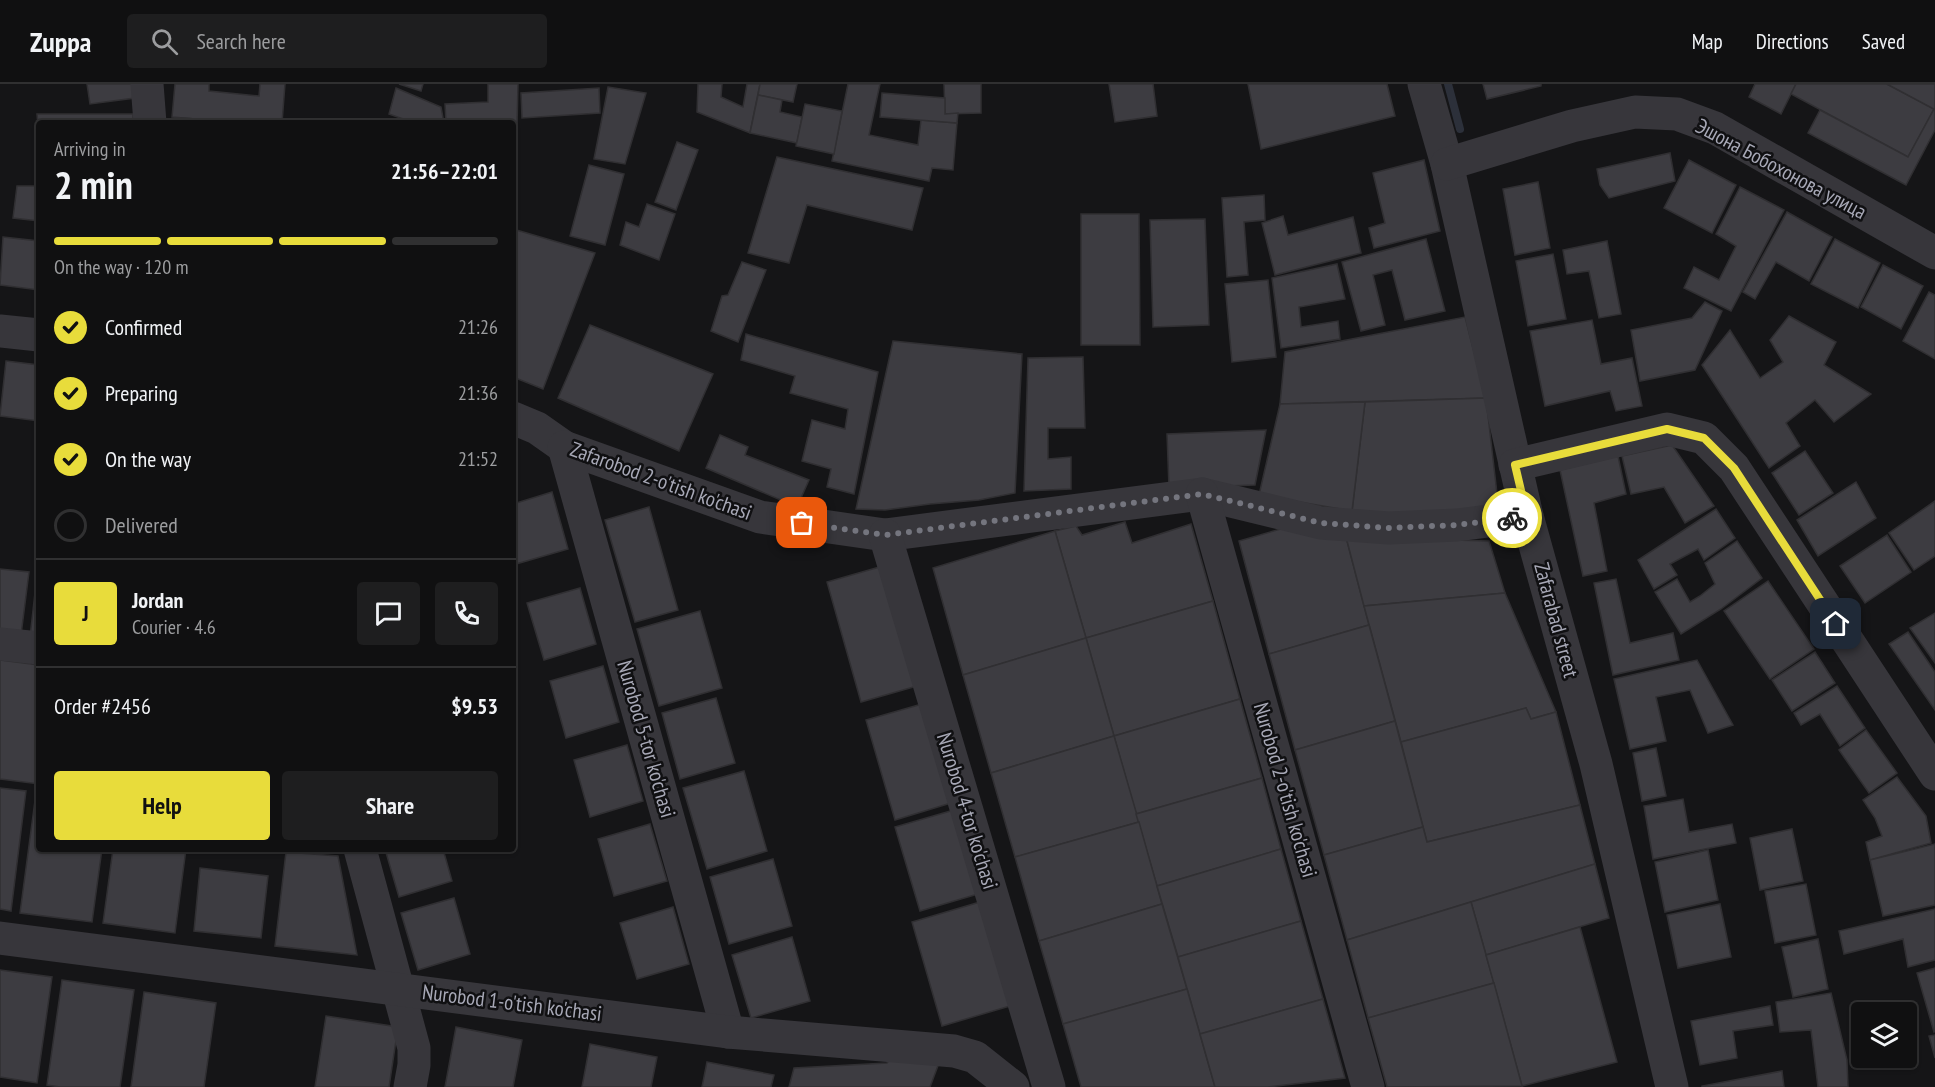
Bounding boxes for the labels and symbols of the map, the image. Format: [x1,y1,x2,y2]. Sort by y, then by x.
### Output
street label: Эшона Бобохонова улица [1691,112,1871,225]
street label: Zafarobod 2-o'tish ko'chasi [567,435,756,526]
courier [1482,488,1542,548]
pin [776,497,827,548]
street label: Zafarabad street [1528,559,1585,681]
pin [1810,598,1861,649]
street label: Nurobod 5-tor ko'chasi [611,657,682,821]
street label: Nurobod 2-o'tish ko'chasi [1248,699,1323,880]
street label: Nurobod 4-tor ko'chasi [931,729,1004,892]
street label: Nurobod 1-o'tish ko'chasi [421,978,603,1027]

